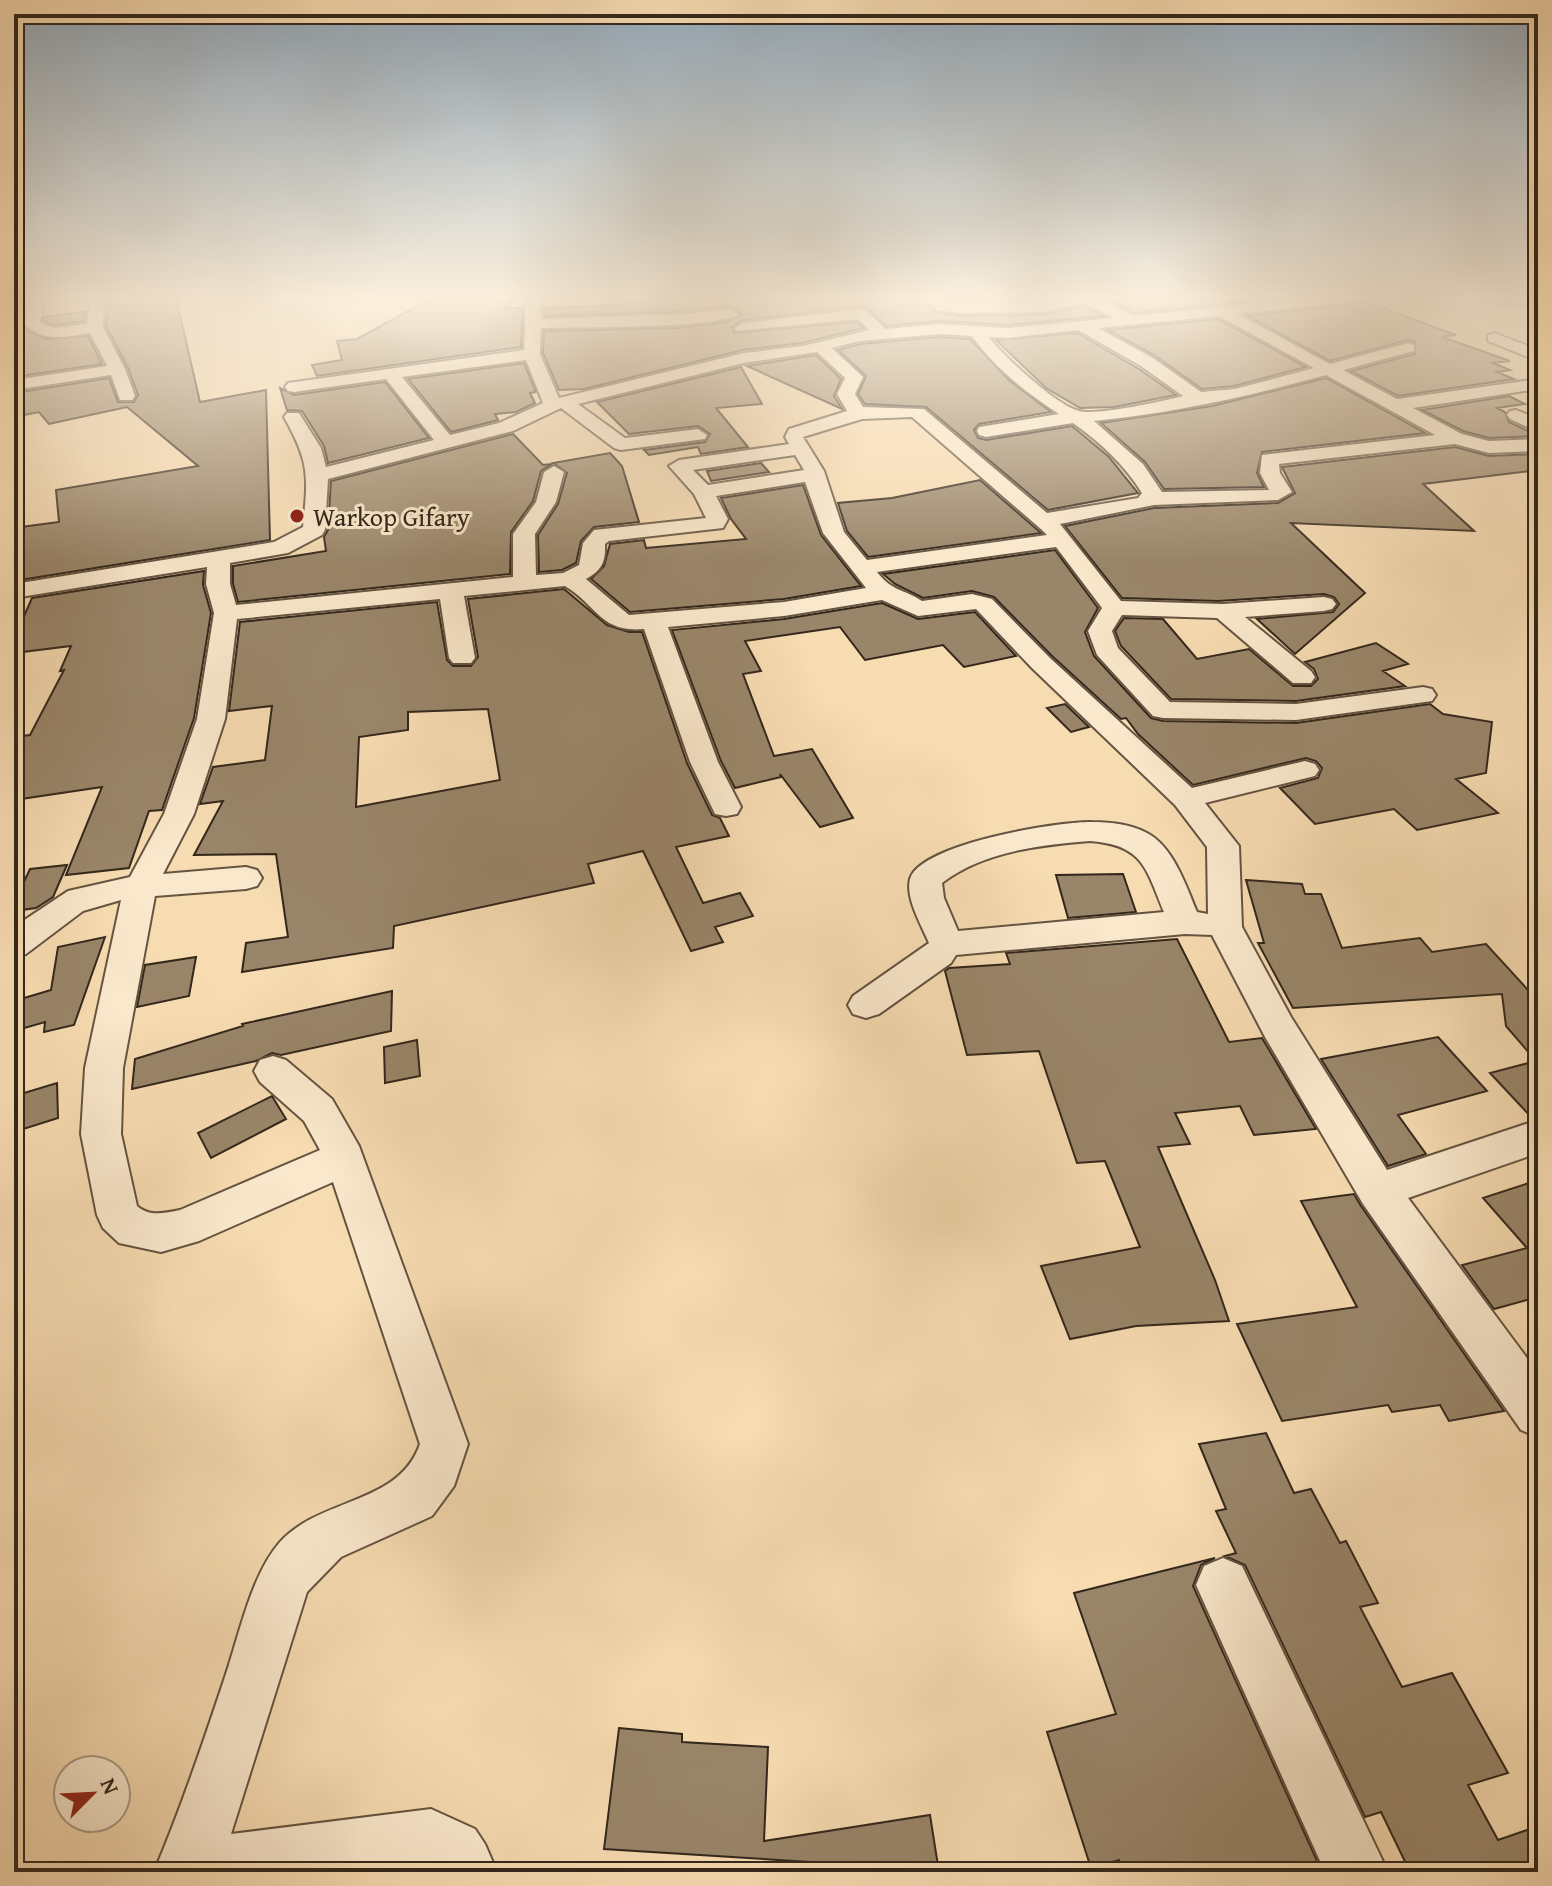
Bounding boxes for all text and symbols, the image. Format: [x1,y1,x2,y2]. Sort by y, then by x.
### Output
place label: Warkop Gifary [313,497,470,536]
marker: Warkop Gifary [288,507,306,525]
north arrow [52,1754,132,1834]
text: N [93,1773,128,1799]

